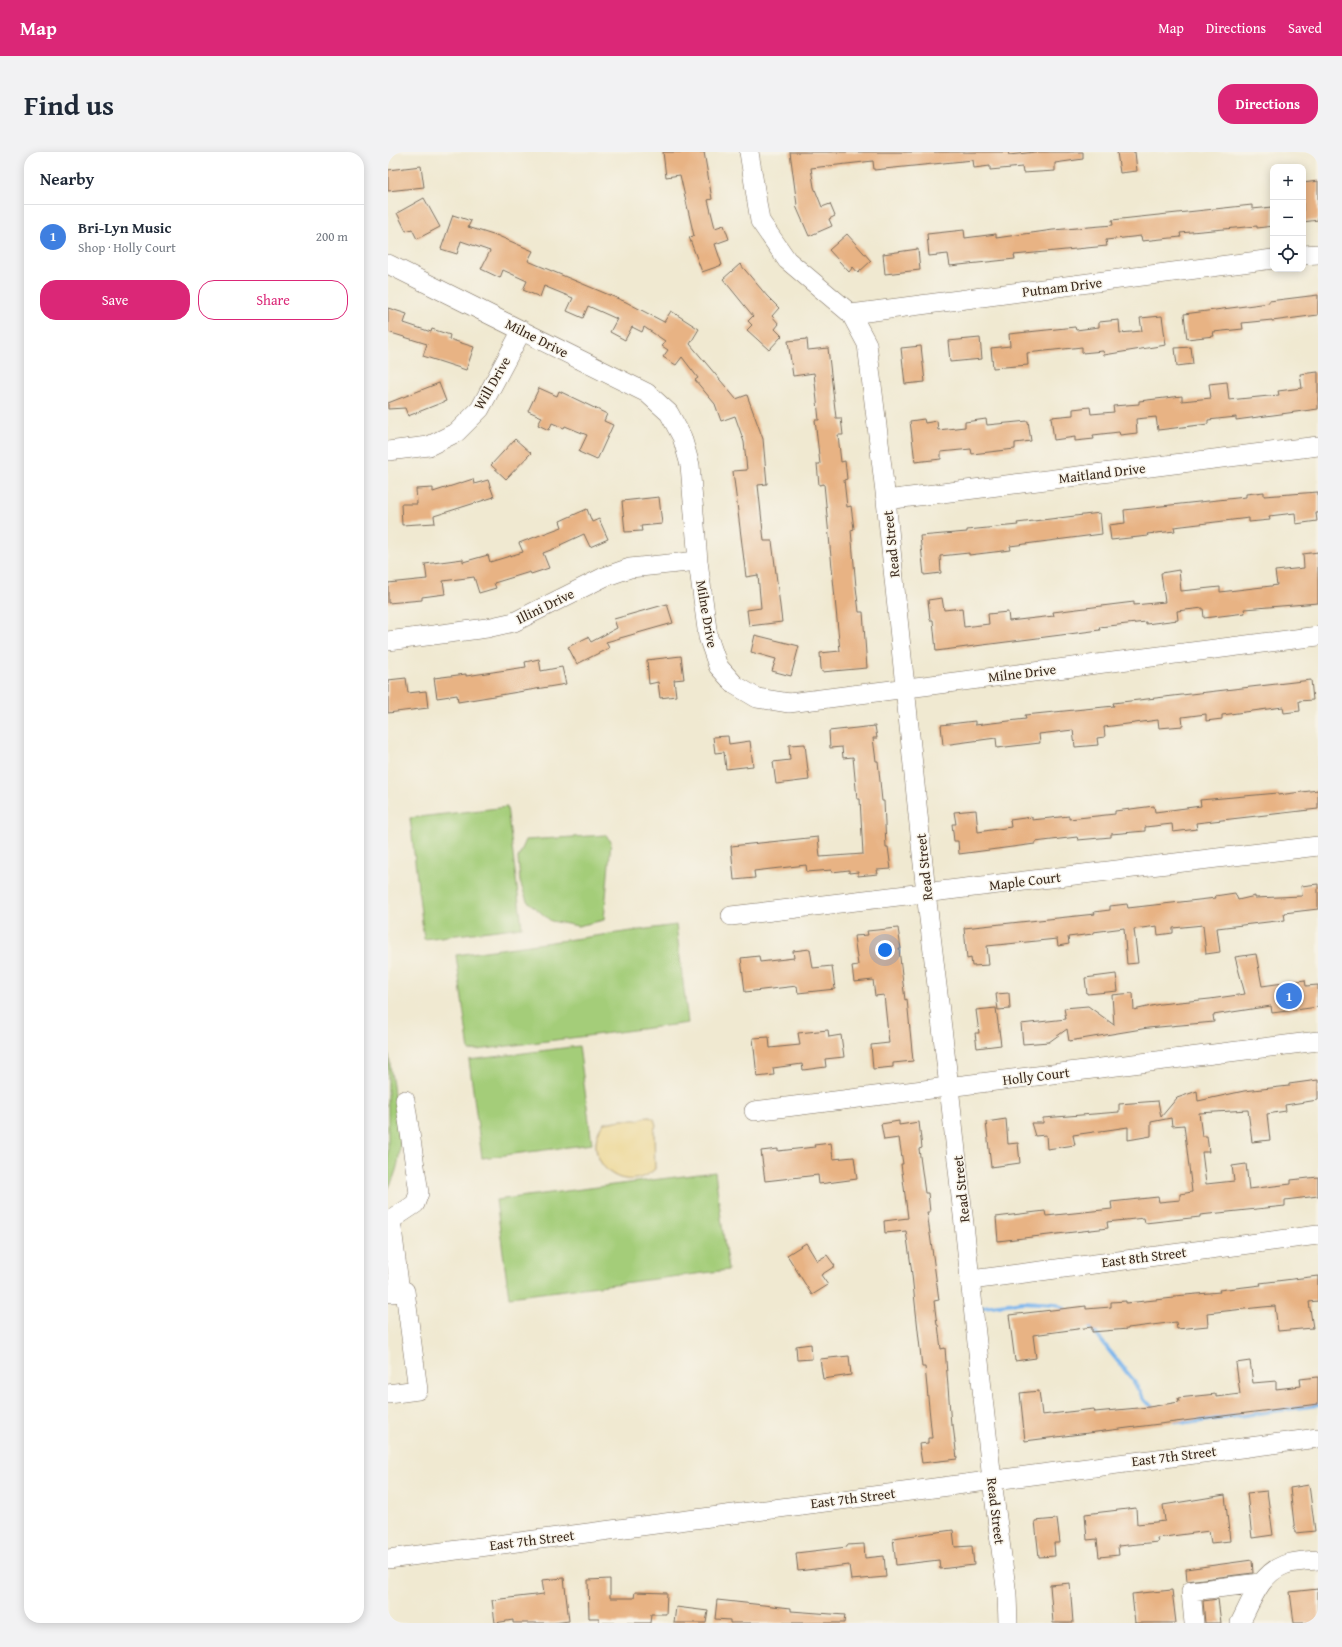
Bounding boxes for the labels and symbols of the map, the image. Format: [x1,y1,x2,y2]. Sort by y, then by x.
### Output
street label: Putnam Drive [1021,272,1104,302]
street label: Milne Drive [502,314,572,363]
street label: Will Drive [469,352,515,413]
street label: Maitland Drive [1057,458,1147,488]
street label: Read Street [878,509,904,578]
street label: Milne Drive [691,579,723,650]
street label: Illini Drive [513,583,578,629]
street label: Milne Drive [987,659,1058,687]
street label: Read Street [911,832,937,901]
street label: Maple Court [988,867,1062,895]
your location [875,940,895,960]
pin: 1 [1276,981,1302,1011]
street label: Holly Court [1001,1062,1071,1090]
street label: Read Street [948,1154,974,1223]
street label: East 8th Street [1100,1242,1188,1272]
street label: East 7th Street [1130,1441,1218,1471]
street label: Read Street [982,1476,1010,1546]
street label: East 7th Street [809,1483,897,1513]
street label: East 7th Street [488,1525,576,1555]

